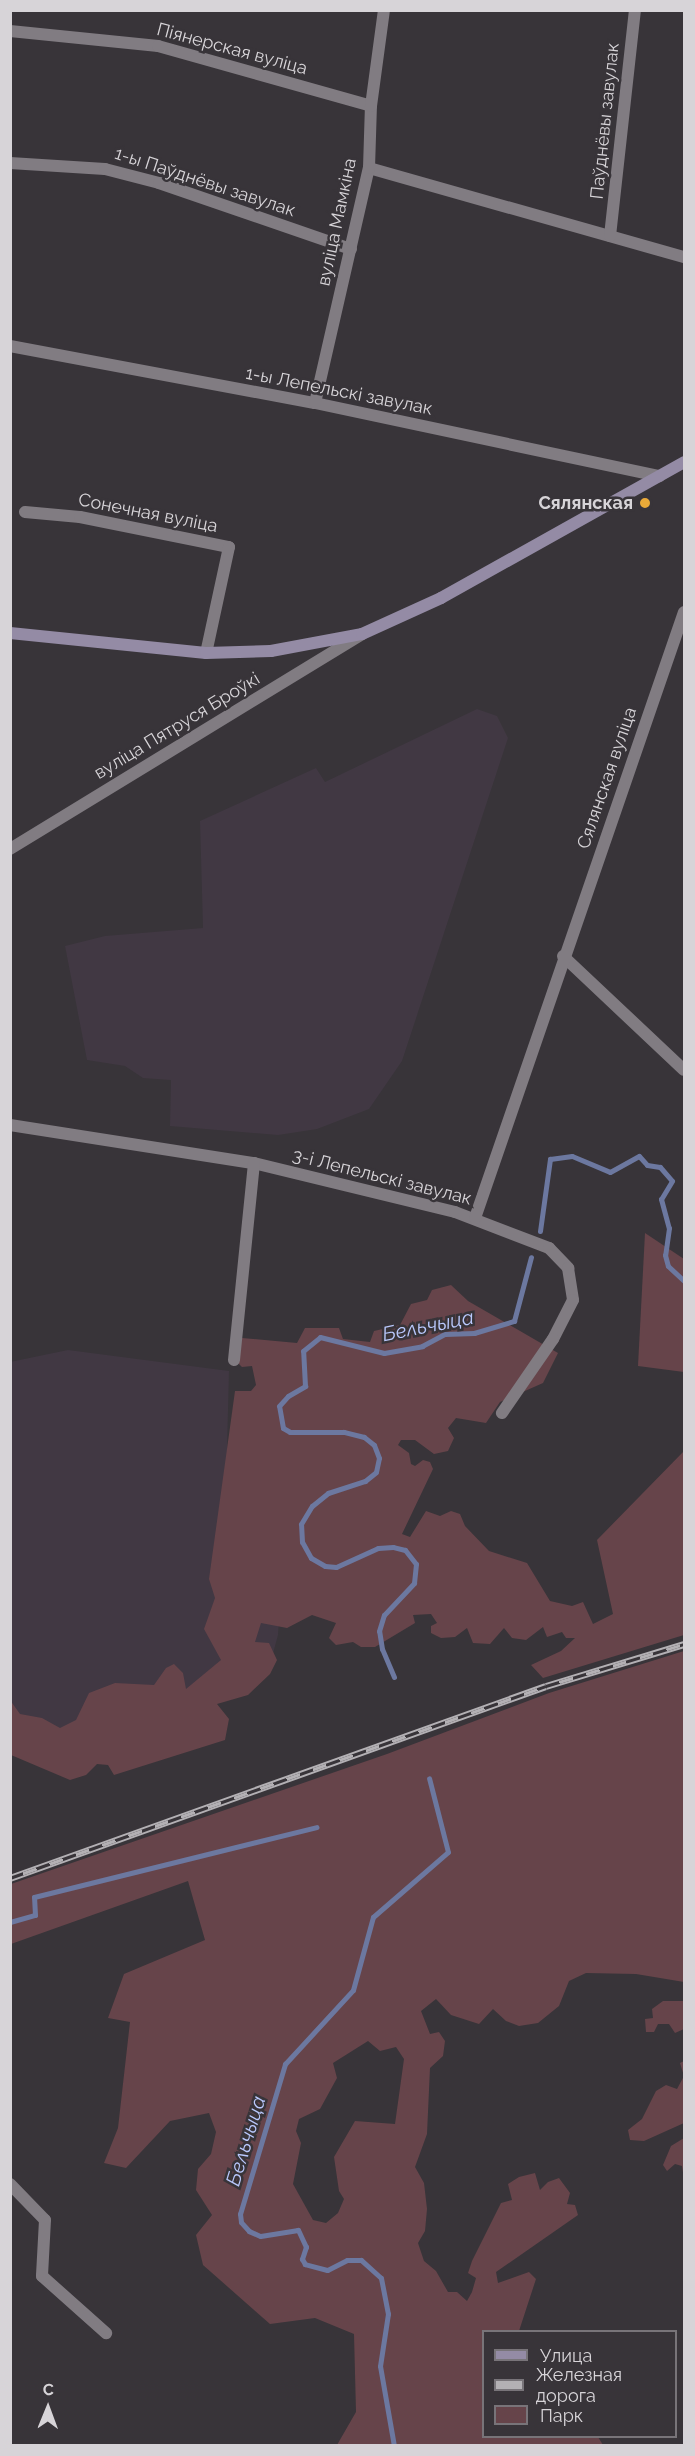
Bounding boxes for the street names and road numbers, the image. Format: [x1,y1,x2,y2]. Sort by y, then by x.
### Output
street label: Піянерская вуліца [154,19,310,79]
street label: Паўднёвы завулак [586,42,624,200]
street label: 1-ы Паўднёвы завулак [112,143,298,221]
street label: вуліца Мамкіна [313,156,361,288]
street label: 1-ы Лепельскі завулак [244,362,434,420]
street label: Сонечная вуліца [77,489,219,537]
street label: вуліца Пятруся Броўкі [90,668,264,784]
street label: Сялянская вуліца [573,704,641,852]
street label: 3-і Лепельскі завулак [290,1144,474,1210]

